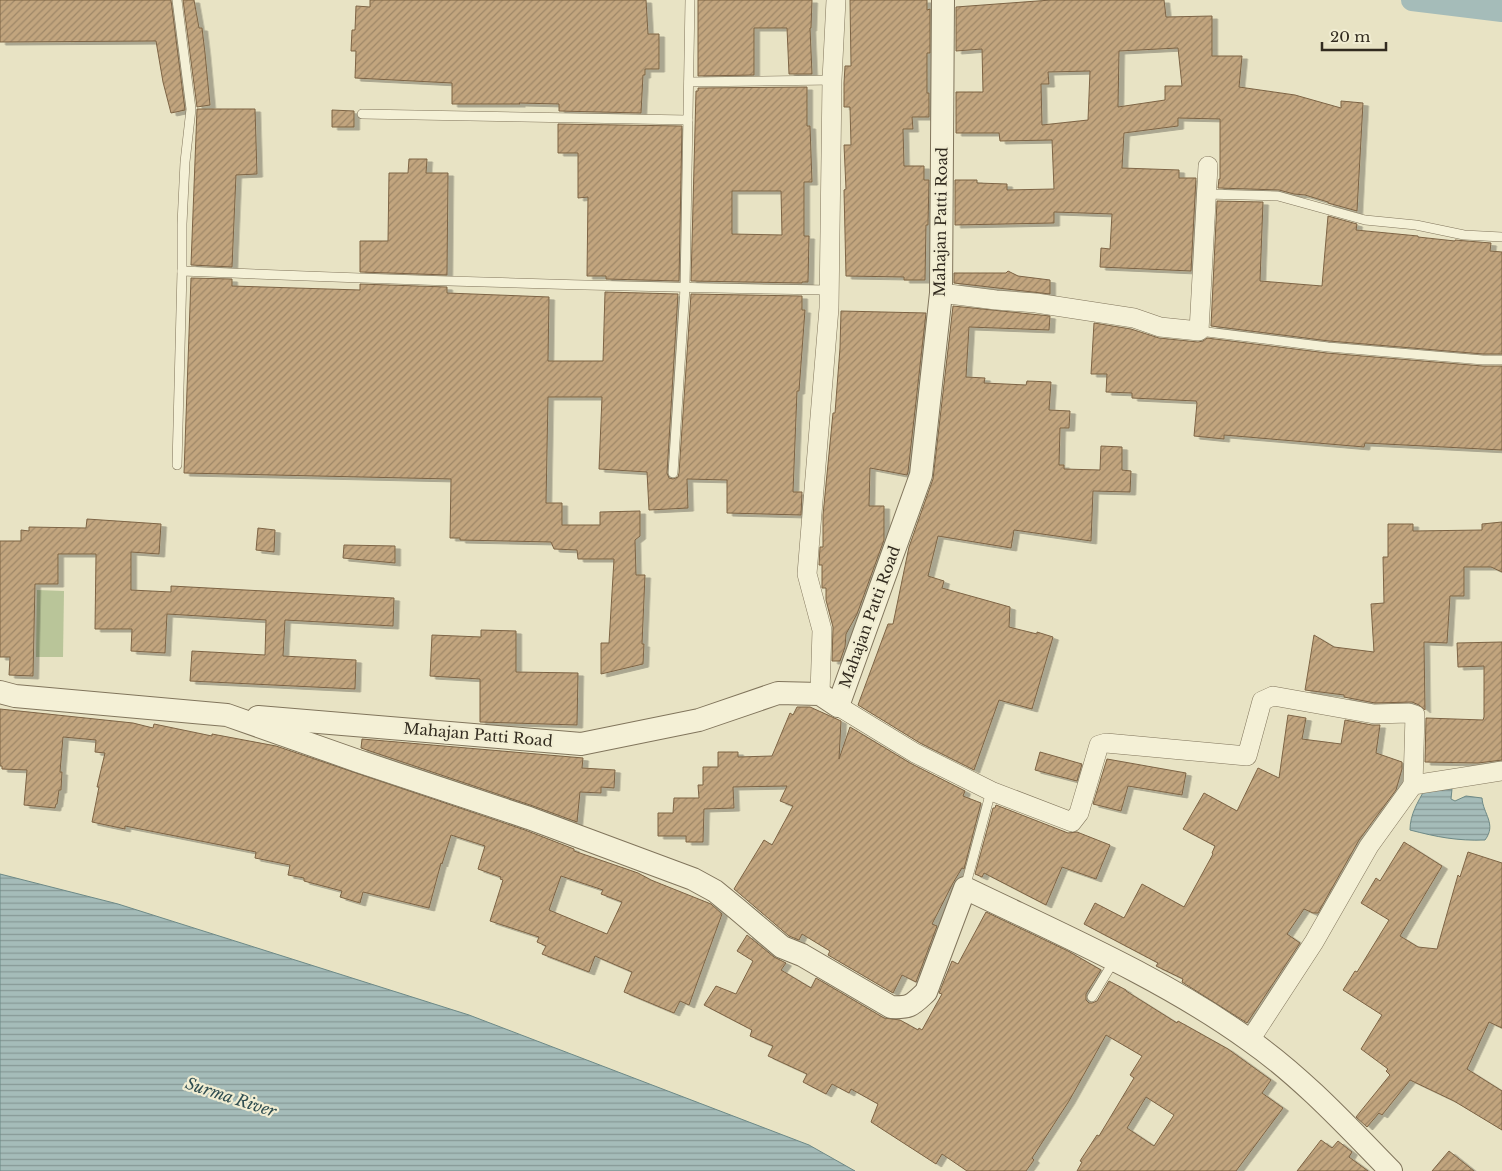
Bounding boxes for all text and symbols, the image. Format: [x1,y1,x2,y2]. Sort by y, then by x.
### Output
scale bar [1322,20,1386,52]
text: 20 m [1330,27,1370,46]
street label: Mahajan Patti Road [930,147,951,297]
street label: Mahajan Patti Road [835,543,904,691]
street label: Mahajan Patti Road [403,719,554,750]
water label: Surma River [183,1073,280,1121]

